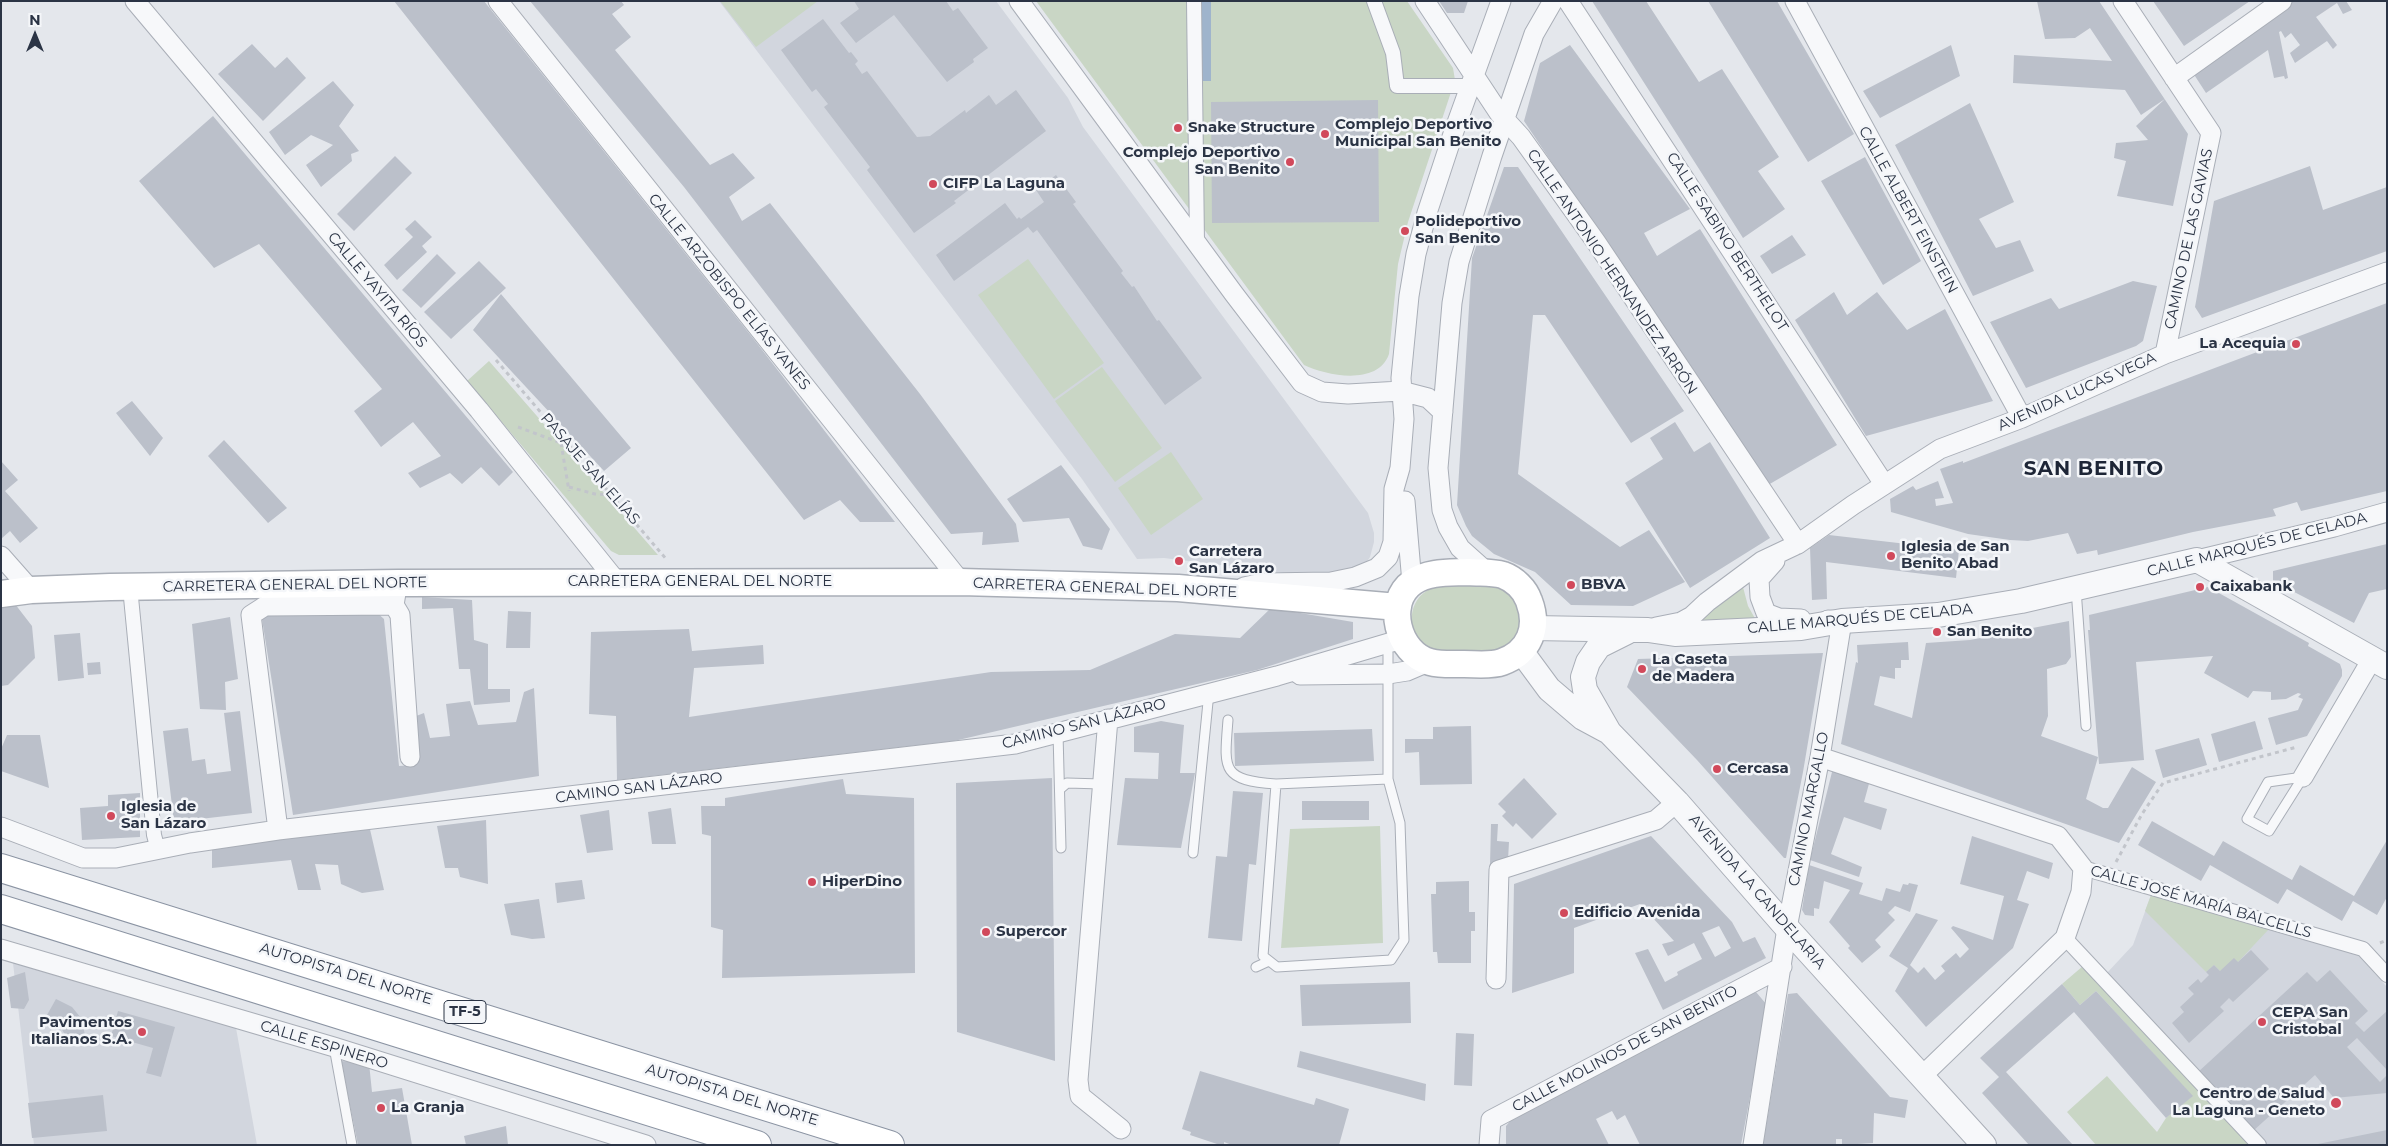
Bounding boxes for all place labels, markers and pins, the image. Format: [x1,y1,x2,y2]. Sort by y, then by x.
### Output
place label: Complejo Deportivo Municipal San Benito [1335,116,1501,151]
place label: Snake Structure [1188,119,1315,137]
marker: Snake Structure [1172,122,1184,134]
marker: Complejo Deportivo Municipal San Benito [1319,128,1331,140]
place label: Complejo Deportivo San Benito [1123,144,1280,179]
marker: Complejo Deportivo San Benito [1284,156,1296,168]
place label: CIFP La Laguna [943,175,1065,193]
marker: CIFP La Laguna [927,178,939,190]
place label: Polideportivo San Benito [1415,213,1521,248]
marker: Polideportivo San Benito [1399,225,1411,237]
place label: La Acequia [2199,335,2286,353]
marker: La Acequia [2290,338,2302,350]
place label: Iglesia de San Benito Abad [1901,538,2010,573]
place label: Carretera San Lázaro [1189,543,1274,578]
marker: Iglesia de San Benito Abad [1885,550,1897,562]
marker: Carretera San Lázaro [1173,555,1185,567]
place label: BBVA [1581,576,1626,594]
place label: Caixabank [2210,578,2292,596]
marker: BBVA [1565,579,1577,591]
marker: Caixabank [2194,581,2206,593]
place label: San Benito [1947,623,2032,641]
marker: San Benito [1931,626,1943,638]
place label: La Caseta de Madera [1652,651,1735,686]
marker: La Caseta de Madera [1636,663,1648,675]
place label: Cercasa [1727,760,1789,778]
marker: Cercasa [1711,763,1723,775]
place label: Iglesia de San Lázaro [121,798,206,833]
marker: Iglesia de San Lázaro [105,810,117,822]
place label: HiperDino [822,873,902,891]
marker: HiperDino [806,876,818,888]
place label: Edificio Avenida [1574,904,1700,922]
marker: Edificio Avenida [1558,907,1570,919]
place label: Supercor [996,923,1067,941]
marker: Supercor [980,926,992,938]
place label: CEPA San Cristobal [2272,1004,2348,1039]
place label: Pavimentos Italianos S.A. [31,1014,132,1049]
marker: CEPA San Cristobal [2256,1016,2268,1028]
marker: Pavimentos Italianos S.A. [136,1026,148,1038]
place label: Centro de Salud La Laguna - Geneto [2172,1085,2325,1120]
marker: Centro de Salud La Laguna - Geneto [2329,1096,2343,1110]
place label: La Granja [391,1099,465,1117]
marker: La Granja [375,1102,387,1114]

